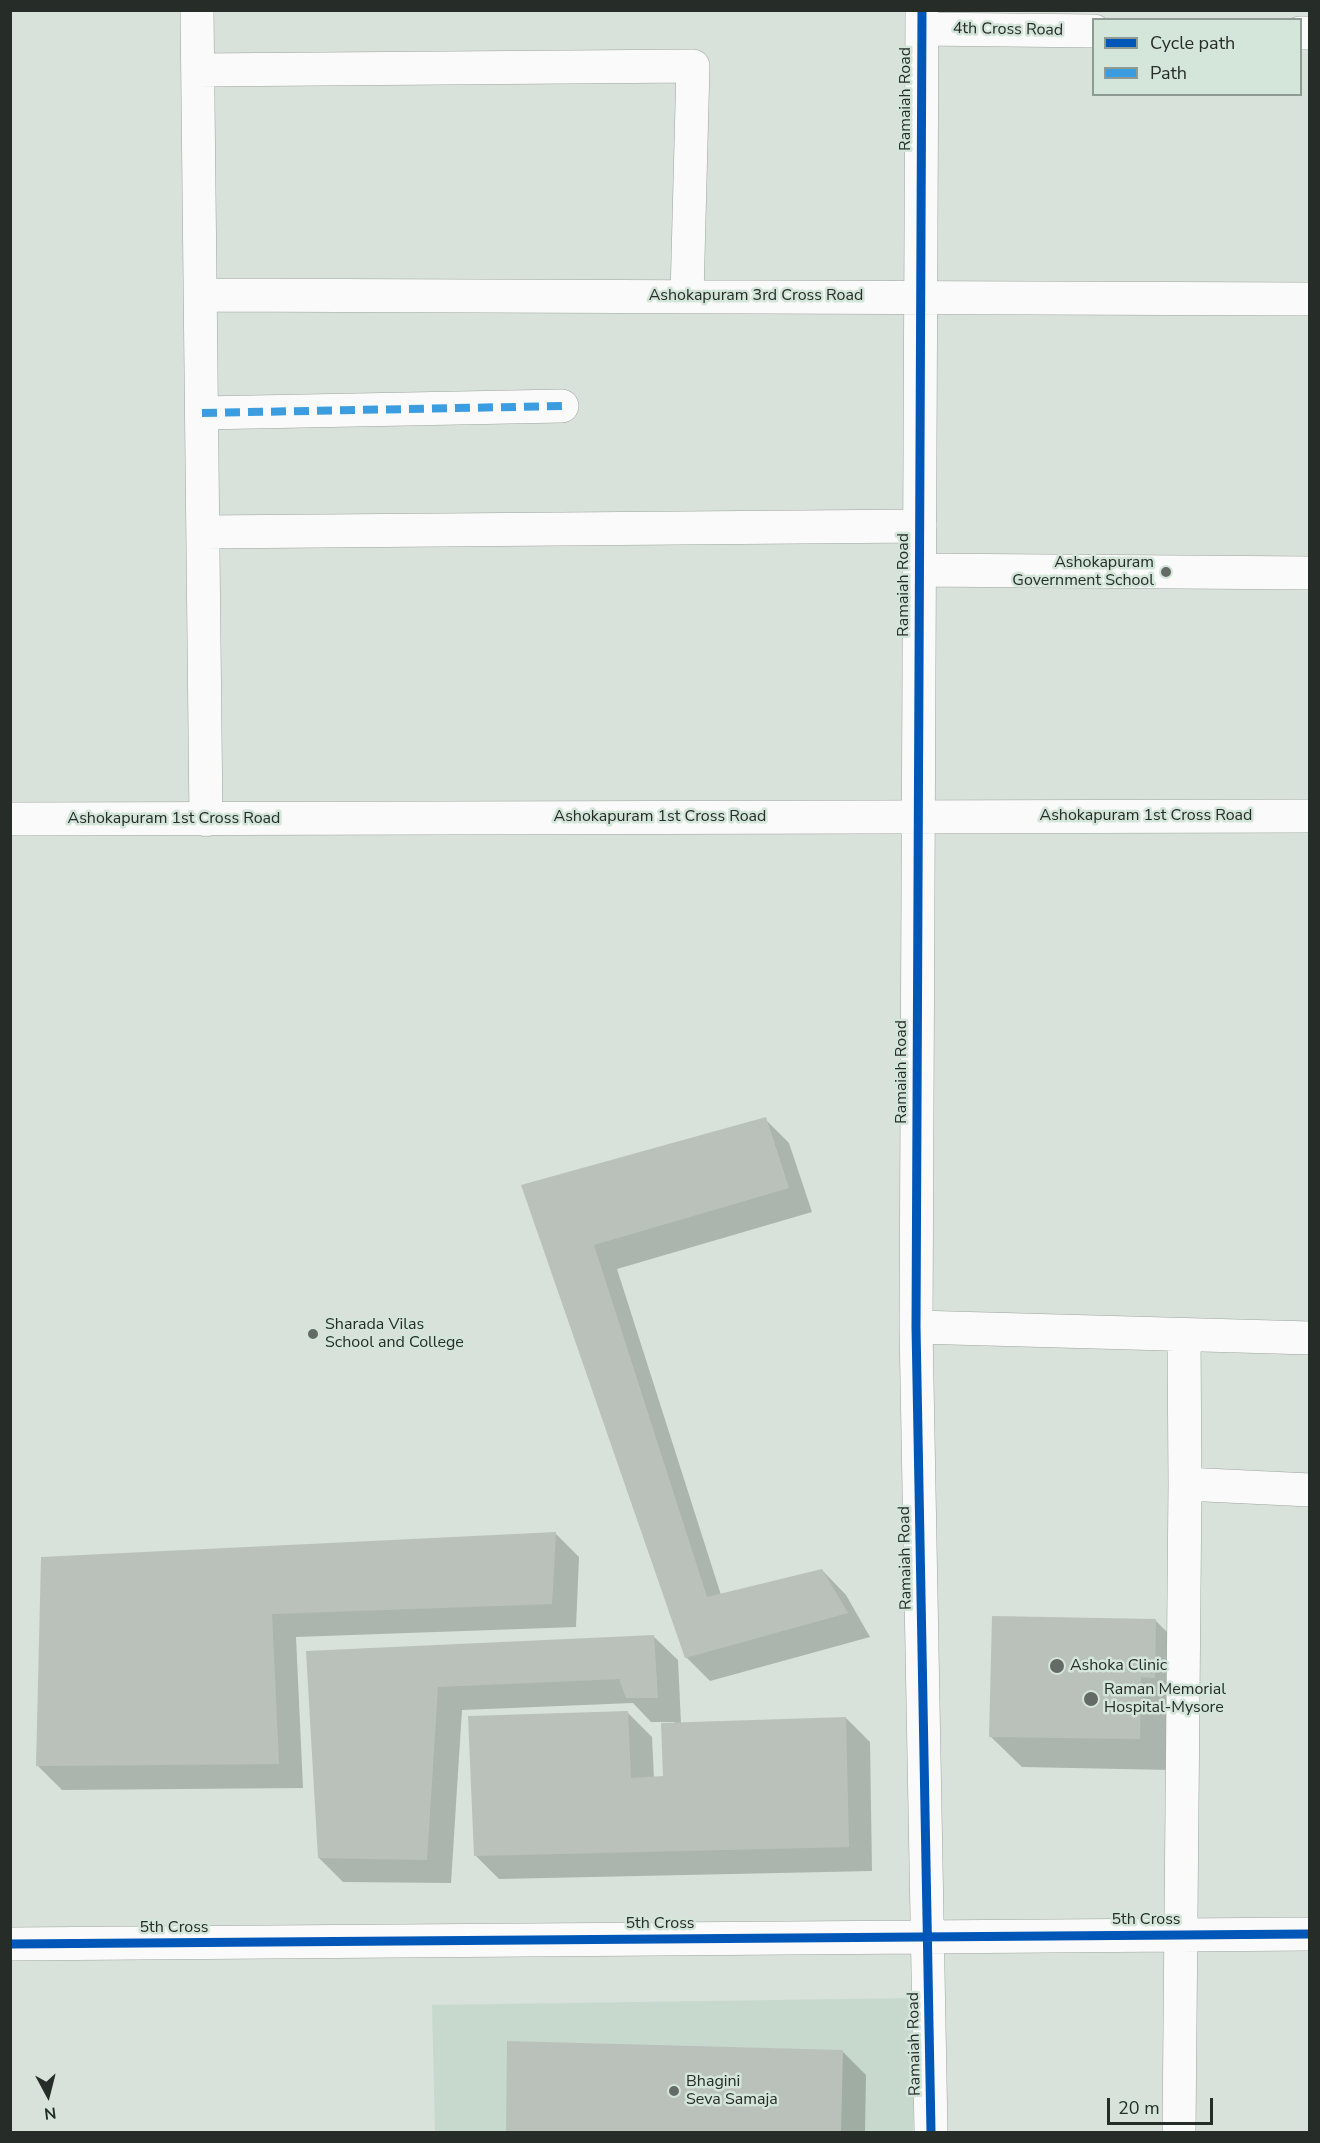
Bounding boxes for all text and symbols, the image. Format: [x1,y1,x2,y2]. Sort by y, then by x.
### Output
legend [1092,18,1302,96]
street label: 4th Cross Road [953,19,1063,41]
text: Cycle path [1150,31,1235,55]
street label: Ramaiah Road [896,47,916,151]
text: Path [1150,61,1187,85]
street label: Ashokapuram 3rd Cross Road [649,286,863,306]
street label: Ramaiah Road [894,533,914,637]
place label: Ashokapuram Government School [1012,553,1154,591]
marker: Ashokapuram Government School [1159,565,1173,579]
street label: Ashokapuram 1st Cross Road [1040,806,1252,826]
street label: Ashokapuram 1st Cross Road [554,807,766,827]
street label: Ashokapuram 1st Cross Road [68,809,280,829]
street label: Ramaiah Road [892,1020,912,1124]
place label: Sharada Vilas School and College [325,1315,464,1353]
marker: Sharada Vilas School and College [306,1327,320,1341]
street label: Ramaiah Road [895,1506,917,1610]
place label: Ashoka Clinic [1070,1656,1167,1676]
marker: Ashoka Clinic [1048,1657,1066,1675]
place label: Raman Memorial Hospital-Mysore [1104,1680,1226,1718]
marker: Raman Memorial Hospital-Mysore [1082,1690,1100,1708]
street label: 5th Cross [1111,1910,1181,1930]
street label: 5th Cross [625,1914,695,1934]
street label: 5th Cross [139,1918,209,1938]
street label: Ramaiah Road [904,1992,926,2096]
north arrow [18,2065,78,2125]
place label: Bhagini Seva Samaja [686,2072,778,2110]
marker: Bhagini Seva Samaja [667,2084,681,2098]
scale bar [1110,2086,1216,2124]
text: 20 m [1118,2096,1160,2120]
text: N [43,2101,57,2125]

